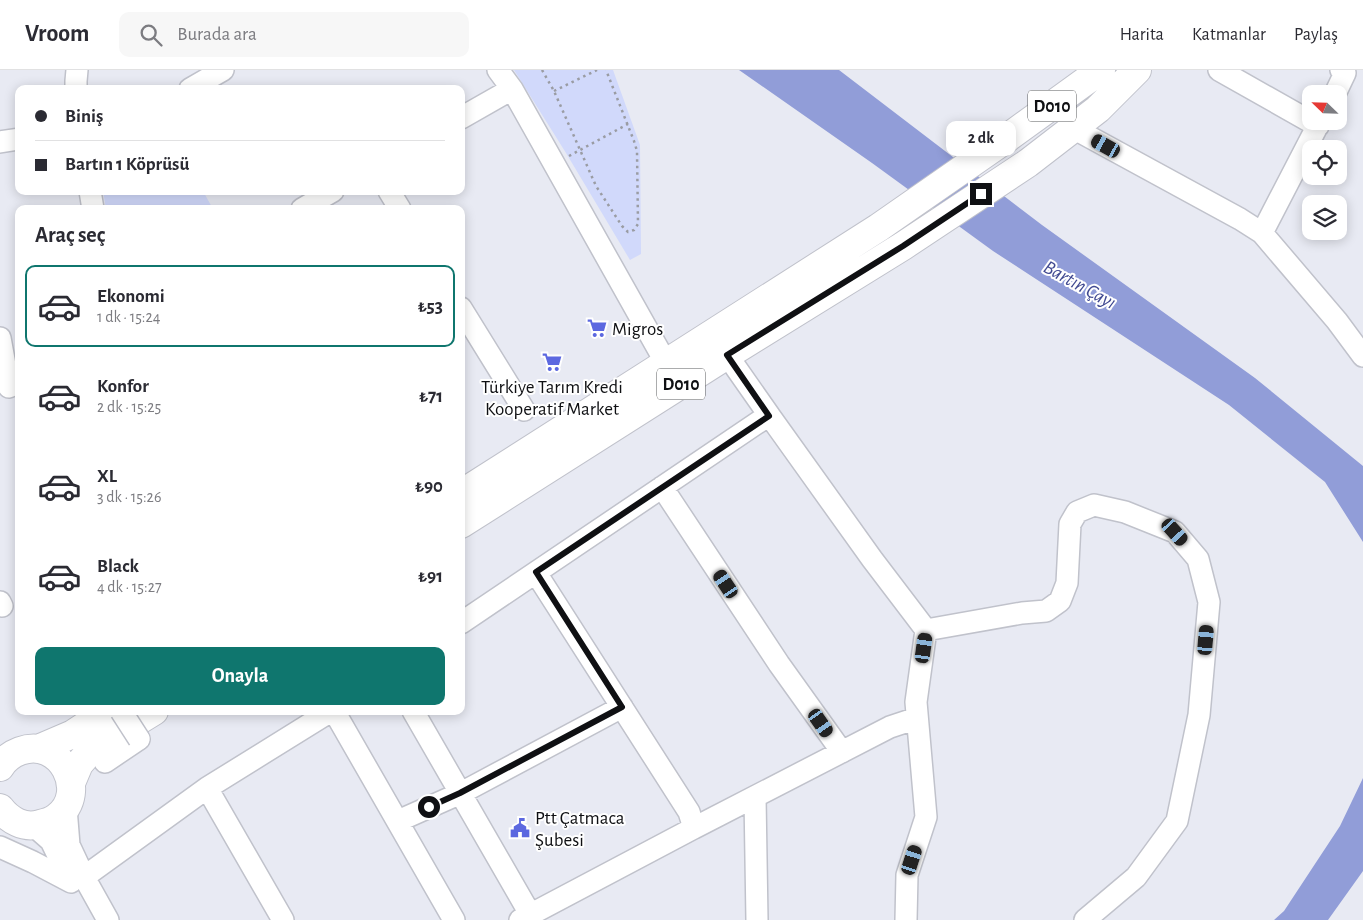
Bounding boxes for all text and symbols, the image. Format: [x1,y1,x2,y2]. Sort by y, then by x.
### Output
search box [119,12,469,57]
icon: search [137,21,165,49]
text: Vroom [25,22,89,46]
text: Burada ara [177,25,257,44]
text: Harita [1120,26,1164,44]
text: Katmanlar [1192,26,1266,44]
text: Paylaş [1294,26,1338,44]
north arrow [1302,85,1348,130]
map controls [1302,85,1347,240]
road number: D010 [1028,90,1076,122]
text: Biniş [65,107,103,126]
callout: 2 dk [946,122,1016,156]
text: 2 dk [968,130,994,146]
car [1089,132,1122,160]
button: locate [1302,140,1347,185]
text: Bartın 1 Köprüsü [65,155,189,174]
route end [970,183,992,205]
button: layers [1302,195,1347,240]
text: Araç seç [35,224,105,246]
water label: Bartın Çayı [1040,257,1119,313]
icon: car [37,284,82,329]
text: Ekonomi [97,287,165,306]
text: ₺53 [418,297,443,316]
text: 1 dk · 15:24 [97,309,161,325]
supermarket icon: Migros [586,317,608,339]
place label: Migros [612,320,663,339]
supermarket icon: Türkiye Tarım Kredi Kooperatif Market [541,351,563,373]
road number: D010 [657,368,705,399]
icon: car [37,374,82,419]
text: Konfor [97,377,149,396]
place label: Türkiye Tarım Kredi Kooperatif Market [481,378,623,419]
text: ₺71 [419,387,443,406]
text: 2 dk · 15:25 [97,399,161,415]
icon: car [37,464,82,509]
text: XL [97,467,117,486]
text: ₺90 [415,477,443,496]
text: 3 dk · 15:26 [97,489,161,505]
car [1159,516,1190,548]
icon: car [37,554,82,599]
text: Black [97,557,139,576]
text: ₺91 [418,567,443,586]
car [711,567,740,601]
text: 4 dk · 15:27 [97,579,162,595]
car [1197,624,1214,656]
car [914,632,933,664]
button: Onayla [35,647,445,705]
car [806,706,835,740]
route start [418,796,440,818]
place label: Ptt Çatmaca Şubesi [535,809,625,850]
public building icon: Ptt Çatmaca Şubesi [509,817,531,839]
car [900,843,923,877]

